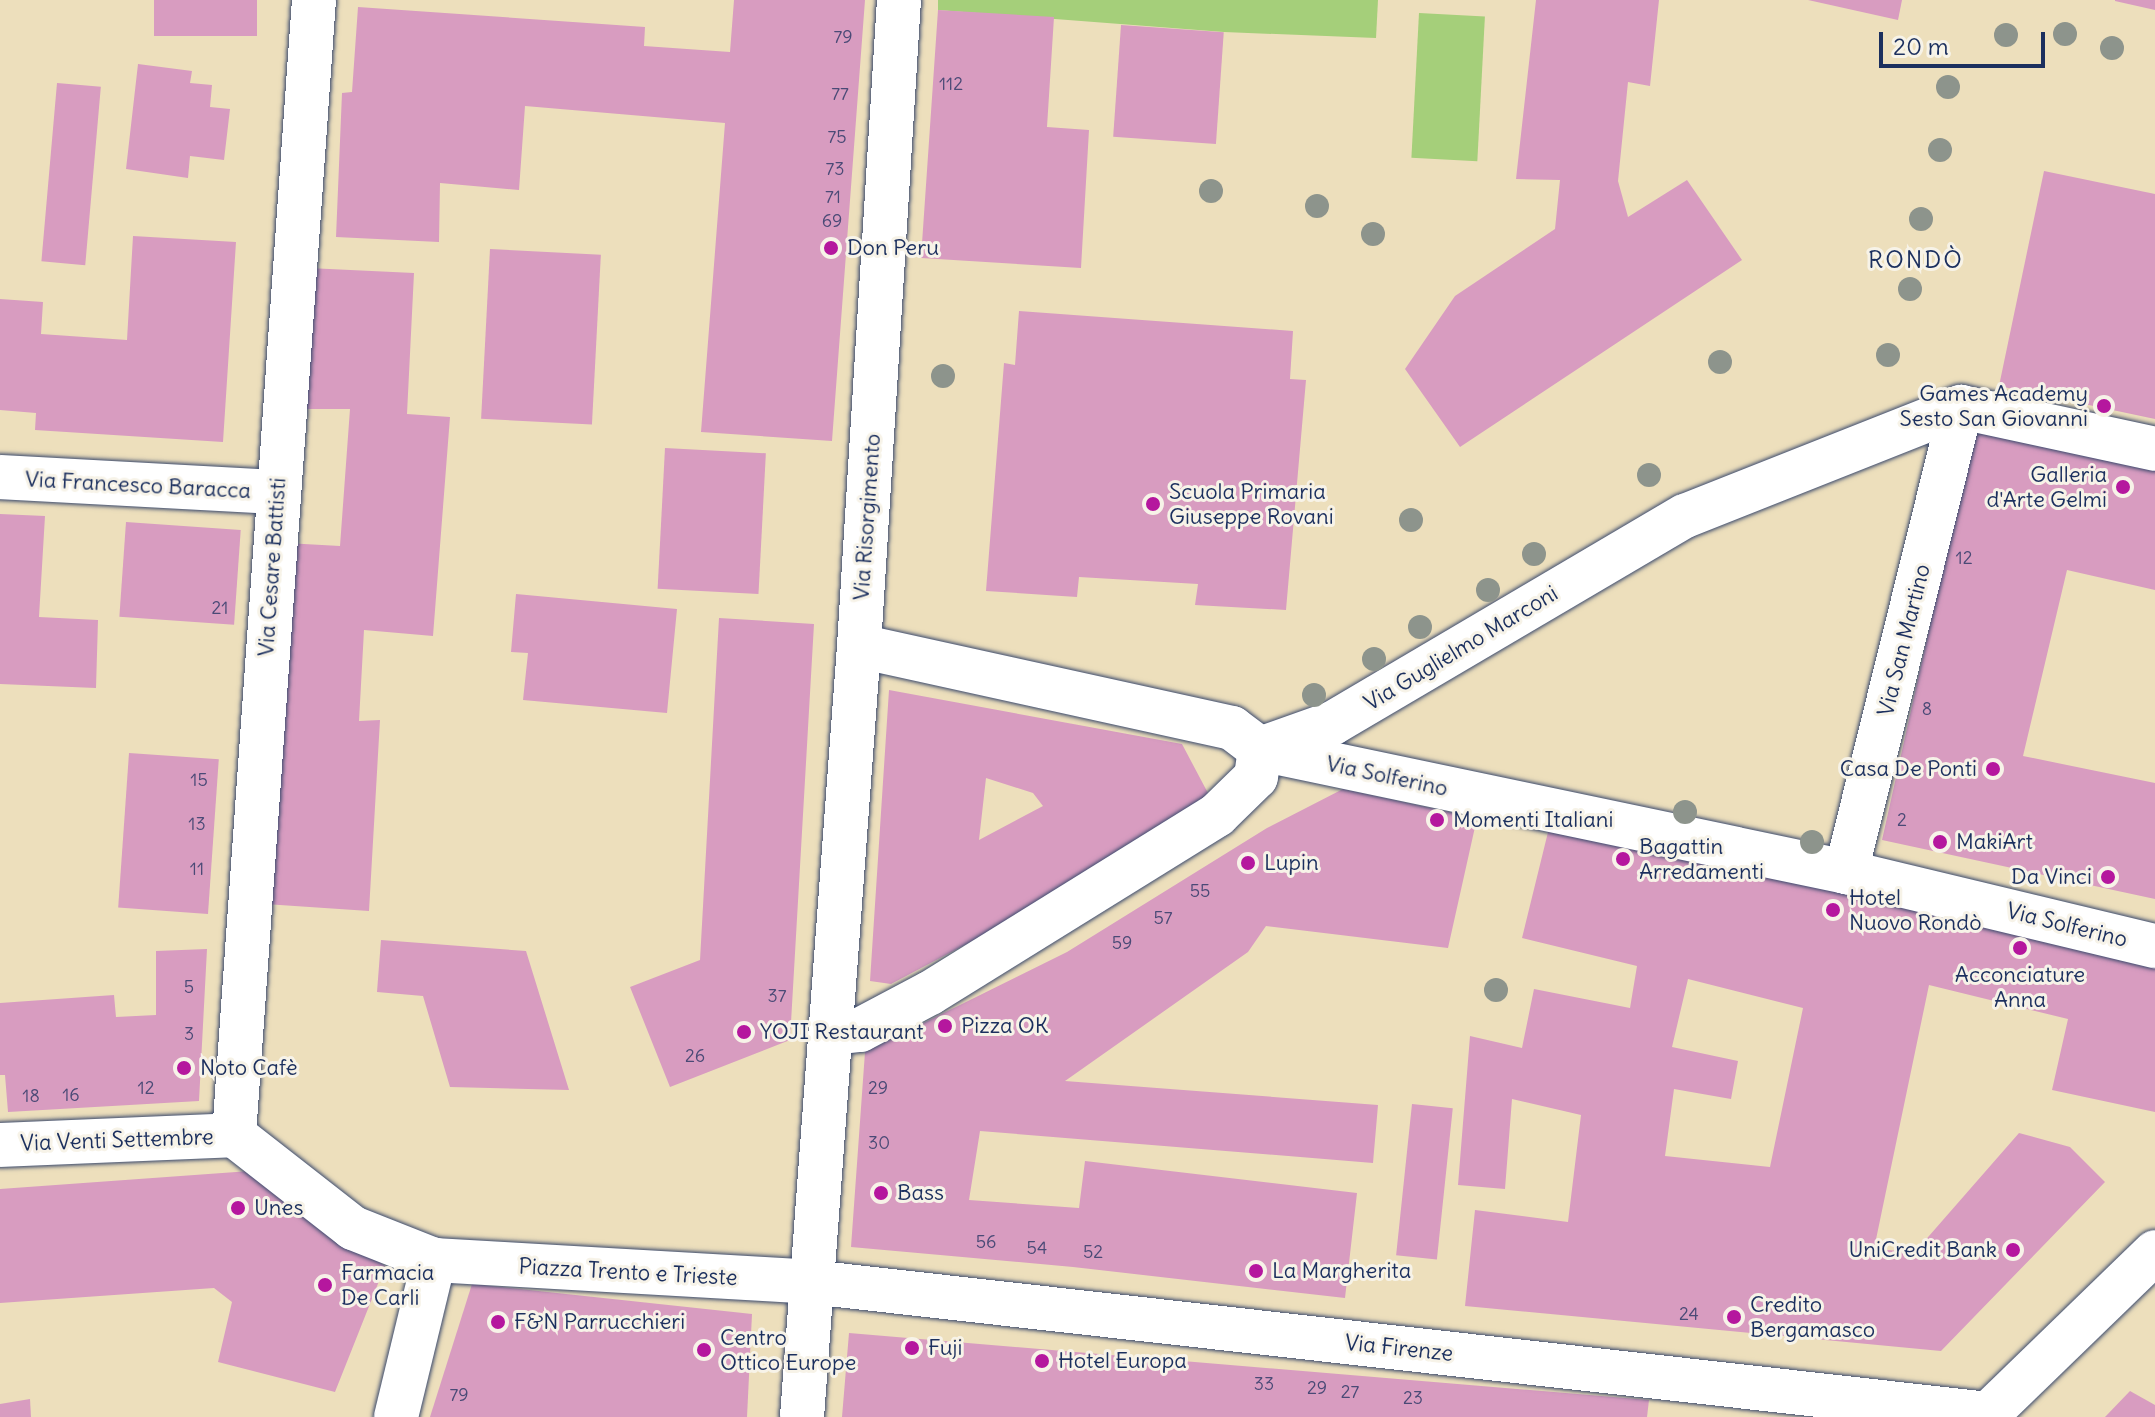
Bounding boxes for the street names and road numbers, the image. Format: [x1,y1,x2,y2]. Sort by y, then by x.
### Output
street label: Via Risorgimento [848,433,886,601]
street label: Via Francesco Baracca [24,466,252,504]
street label: Via Cesare Battisti [253,477,291,657]
street label: Via San Martino [1872,561,1936,719]
street label: Via Guglielmo Marconi [1359,580,1563,716]
street label: Via Solferino [1324,750,1450,802]
street label: Via Solferino [2004,897,2130,953]
street label: Via Venti Settembre [20,1123,214,1157]
street label: Piazza Trento e Trieste [518,1253,738,1291]
street label: Via Firenze [1344,1329,1454,1367]

